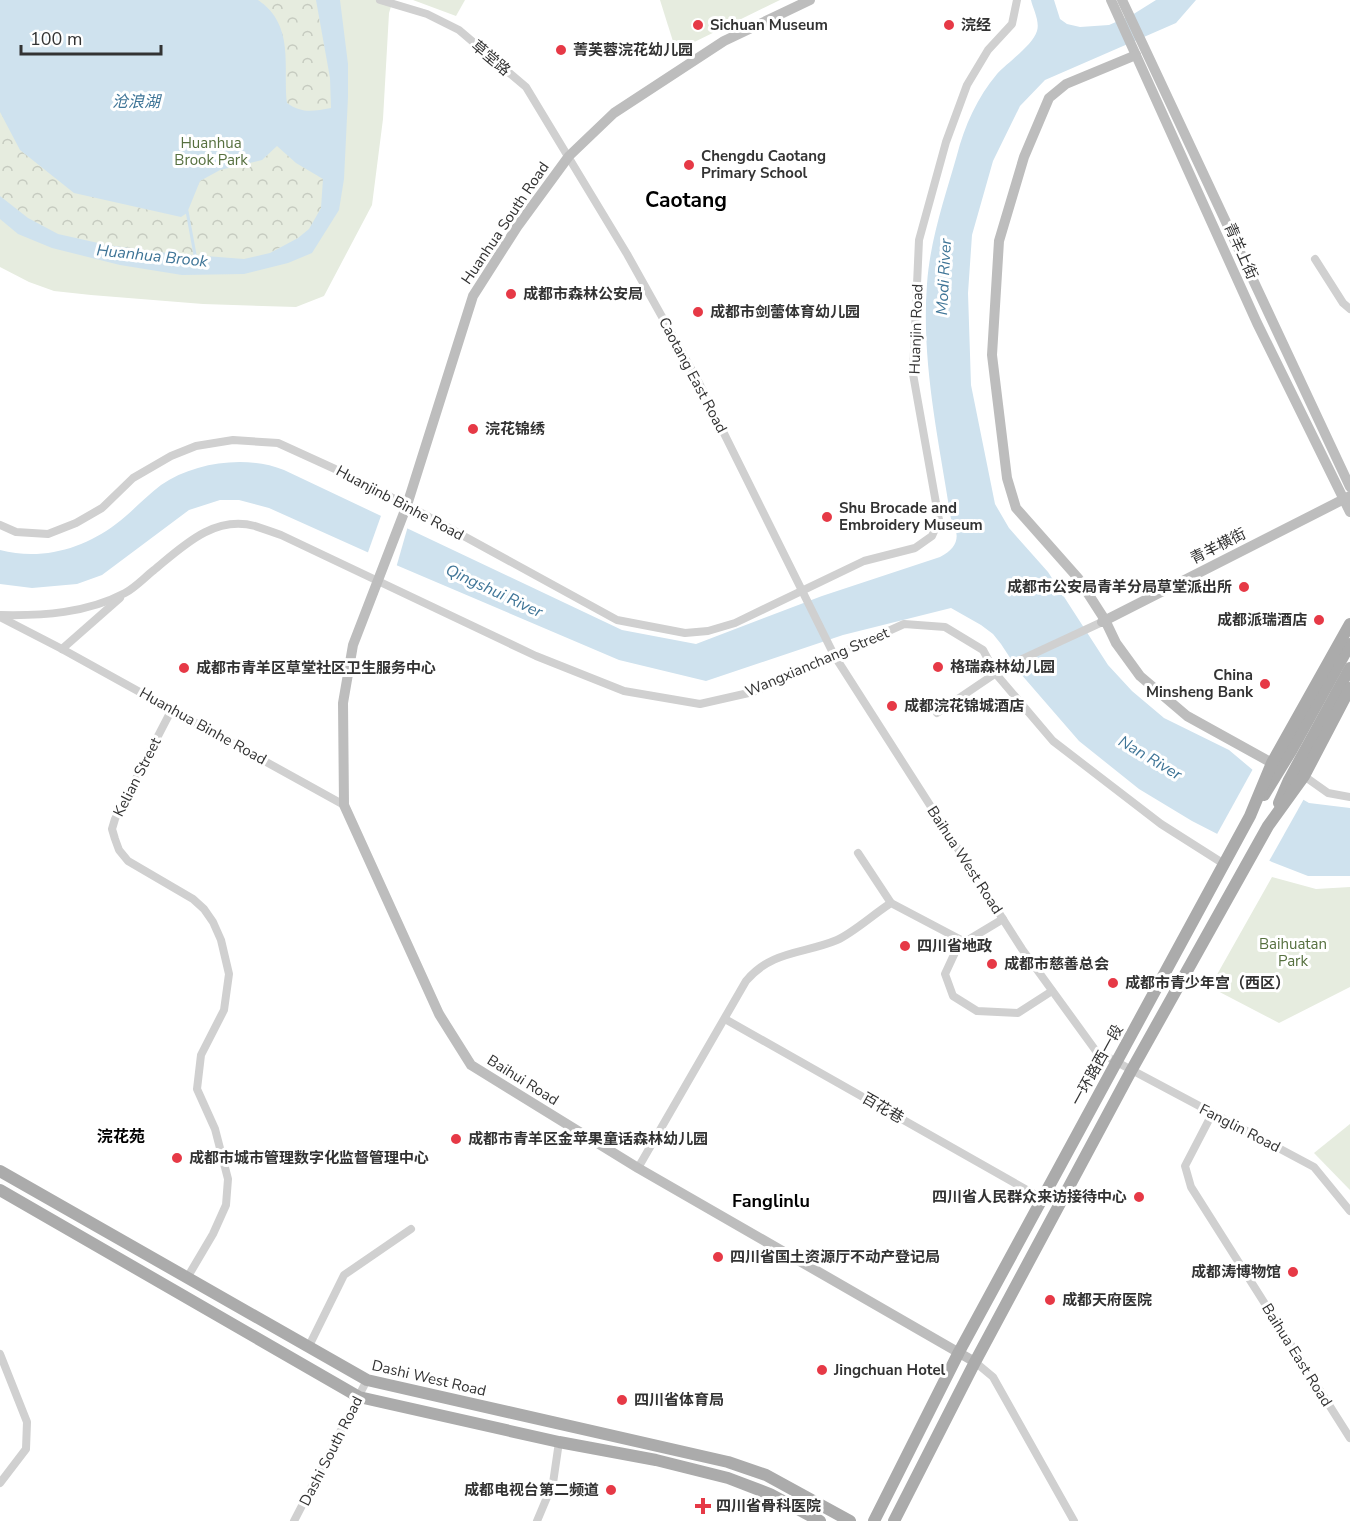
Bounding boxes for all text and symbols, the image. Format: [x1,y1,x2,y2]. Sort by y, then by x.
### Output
place label: Sichuan Museum [710,15,828,35]
place label: 浣经 [961,15,991,35]
scale bar [21,18,160,56]
marker: Sichuan Museum [691,18,705,32]
marker: 浣经 [942,18,956,32]
text: 100 m [30,27,82,51]
street label: 草堂路 [467,36,515,80]
place label: 菁芙蓉浣花幼儿园 [573,40,693,60]
marker: 菁芙蓉浣花幼儿园 [554,43,568,57]
water label: 沧浪湖 [112,91,163,113]
park label: Huanhua Brook Park [174,133,248,170]
place label: Chengdu Caotang Primary School [701,146,826,183]
street label: Huanhua South Road [457,158,553,288]
marker: Chengdu Caotang Primary School [682,158,696,172]
district label: Caotang [645,186,727,214]
street label: 青羊上街 [1220,220,1262,282]
water label: Modi River [931,237,957,316]
water label: Huanhua Brook [95,239,210,273]
street label: Huanjin Road [904,283,928,375]
place label: 成都市森林公安局 [523,284,643,304]
marker: 成都市森林公安局 [504,287,518,301]
place label: 成都市剑蕾体育幼儿园 [710,302,860,322]
marker: 成都市剑蕾体育幼儿园 [691,305,705,319]
street label: Caotang East Road [654,314,732,436]
place label: 浣花锦绣 [485,419,545,439]
marker: 浣花锦绣 [466,422,480,436]
street label: Huanjinb Binhe Road [333,461,467,545]
place label: Shu Brocade and Embroidery Museum [839,498,983,535]
marker: Shu Brocade and Embroidery Museum [820,510,834,524]
street label: 青羊横街 [1187,523,1249,569]
water label: Qingshui River [442,559,547,624]
place label: 成都市公安局青羊分局草堂派出所 [1007,577,1232,597]
marker: 成都市公安局青羊分局草堂派出所 [1237,580,1251,594]
place label: 成都派瑞酒店 [1217,610,1307,630]
marker: 成都派瑞酒店 [1312,613,1326,627]
street label: Wangxianchang Street [742,622,893,701]
place label: 格瑞森林幼儿园 [950,657,1055,677]
place label: 成都市青羊区草堂社区卫生服务中心 [196,658,436,678]
marker: 格瑞森林幼儿园 [931,660,945,674]
marker: 成都市青羊区草堂社区卫生服务中心 [177,661,191,675]
place label: China Minsheng Bank [1146,665,1254,702]
marker: China Minsheng Bank [1258,677,1272,691]
street label: Huanhua Binhe Road [136,683,270,769]
place label: 成都浣花锦城酒店 [904,696,1024,716]
marker: 成都浣花锦城酒店 [885,699,899,713]
water label: Nan River [1114,730,1187,786]
street label: Kelian Street [108,733,166,820]
street label: Baihua West Road [923,802,1007,918]
park label: Baihuatan Park [1259,934,1327,971]
place label: 四川省地政 [917,936,992,956]
marker: 四川省地政 [898,939,912,953]
place label: 成都市慈善总会 [1004,954,1109,974]
marker: 成都市慈善总会 [985,957,999,971]
place label: 成都市青少年宫（西区） [1125,973,1290,993]
marker: 成都市青少年宫（西区） [1106,976,1120,990]
street label: 一环路西一段 [1066,1021,1128,1109]
street label: Baihui Road [483,1050,563,1110]
street label: 百花巷 [859,1088,907,1128]
street label: Fanglin Road [1196,1099,1284,1157]
district label: 浣花苑 [97,1126,145,1148]
place label: 成都市青羊区金苹果童话森林幼儿园 [468,1129,708,1149]
marker: 成都市青羊区金苹果童话森林幼儿园 [449,1132,463,1146]
place label: 成都市城市管理数字化监督管理中心 [189,1148,429,1168]
marker: 成都市城市管理数字化监督管理中心 [170,1151,184,1165]
place label: 四川省人民群众来访接待中心 [932,1187,1127,1207]
district label: Fanglinlu [732,1189,810,1213]
marker: 四川省人民群众来访接待中心 [1132,1190,1146,1204]
place label: 四川省国土资源厅不动产登记局 [730,1247,940,1267]
marker: 四川省国土资源厅不动产登记局 [711,1250,725,1264]
place label: 成都涛博物馆 [1191,1262,1281,1282]
marker: 成都涛博物馆 [1286,1265,1300,1279]
place label: 成都天府医院 [1062,1290,1152,1310]
marker: 成都天府医院 [1043,1293,1057,1307]
street label: Baihua East Road [1257,1300,1337,1410]
street label: Dashi West Road [370,1355,488,1401]
place label: Jingchuan Hotel [833,1360,946,1380]
marker: Jingchuan Hotel [815,1363,829,1377]
place label: 四川省体育局 [634,1390,724,1410]
street label: Dashi South Road [295,1393,367,1509]
marker: 四川省体育局 [615,1393,629,1407]
place label: 成都电视台第二频道 [464,1480,599,1500]
marker: 成都电视台第二频道 [604,1483,618,1497]
place label: 四川省骨科医院 [716,1496,821,1516]
marker: 四川省骨科医院 [694,1497,712,1515]

